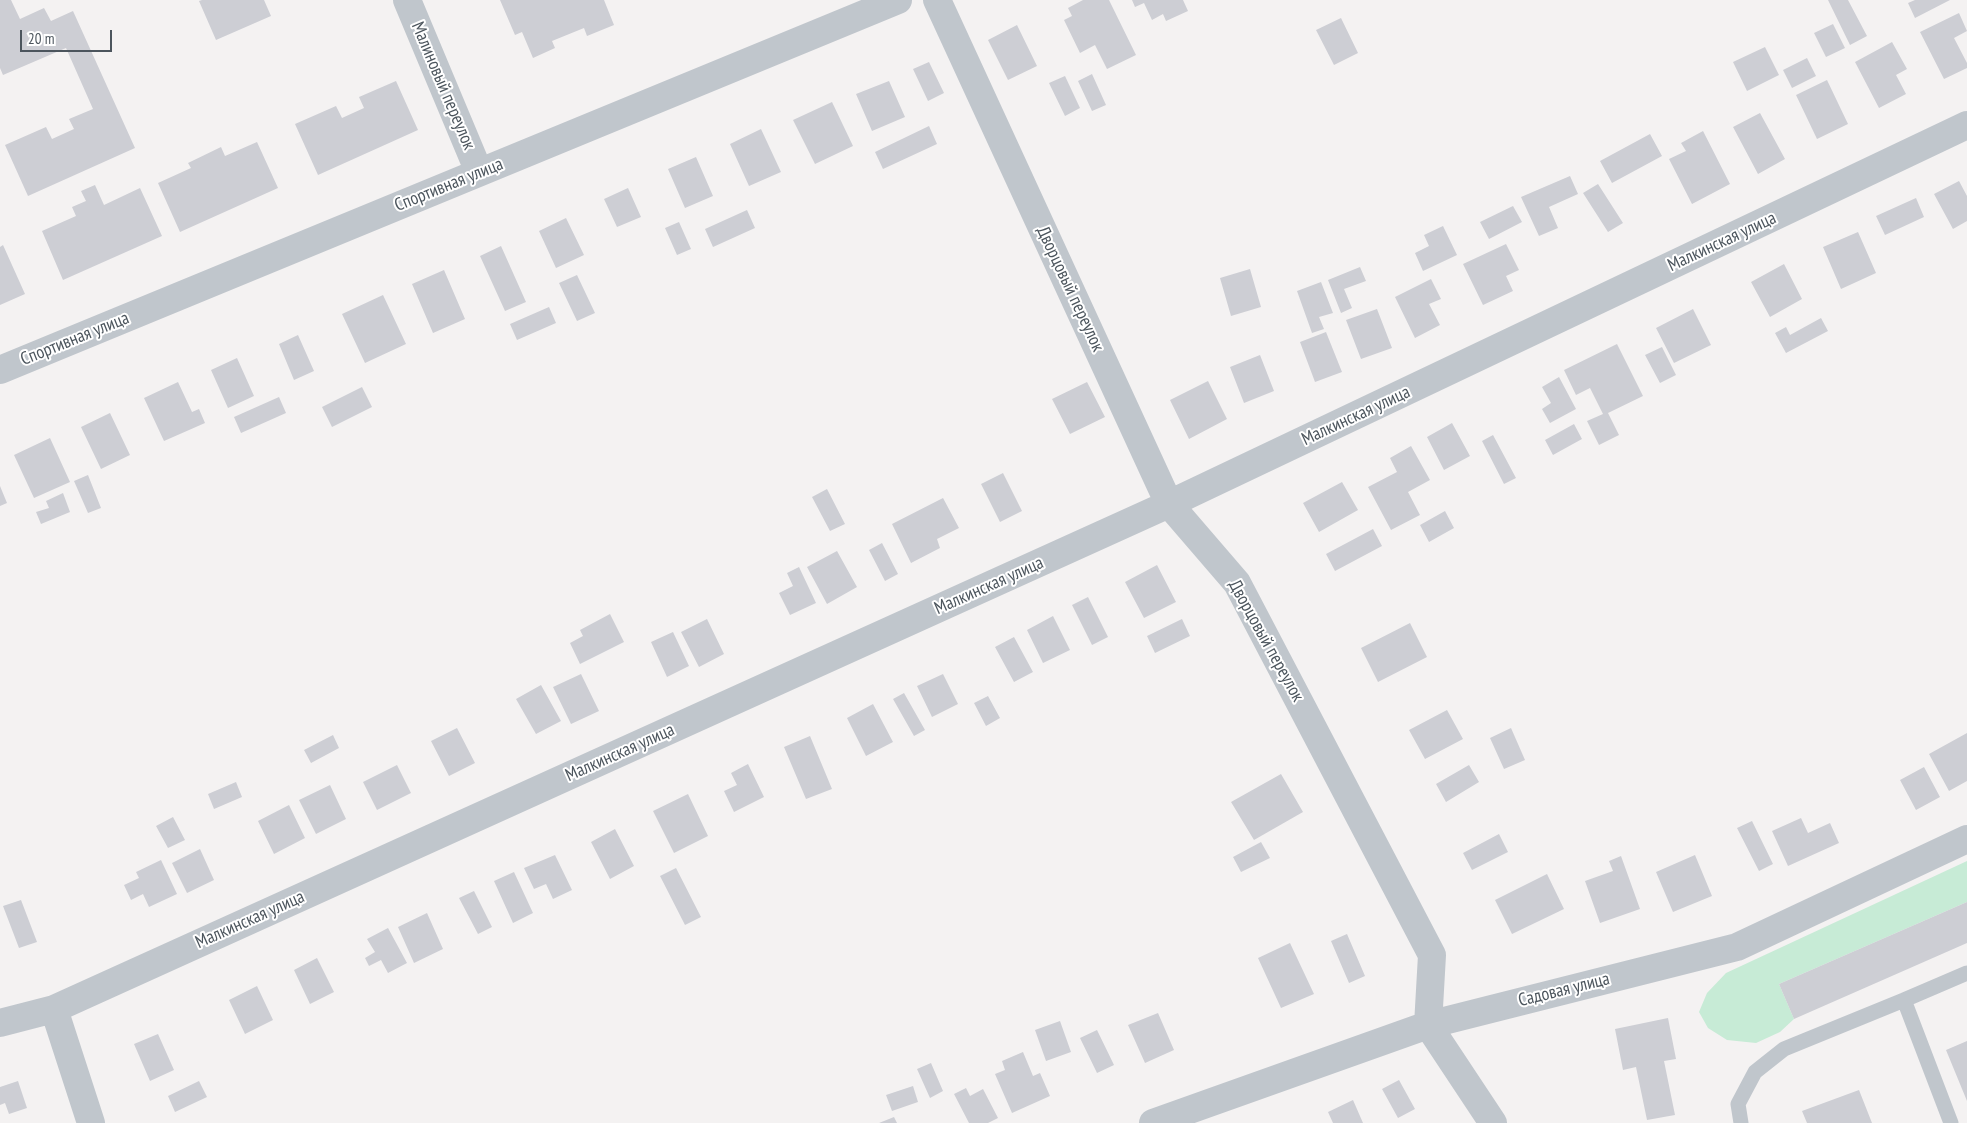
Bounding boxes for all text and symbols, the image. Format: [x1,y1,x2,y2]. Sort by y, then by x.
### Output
street label: Малиновый переулок [406,19,480,153]
scale bar [22,20,115,52]
text: 20 m [28,29,54,48]
street label: Спортивная улица [392,153,506,217]
street label: Малкинская улица [1664,208,1780,276]
street label: Дворцовый переулок [1032,223,1108,355]
street label: Спортивная улица [18,307,132,371]
street label: Малкинская улица [1298,382,1414,450]
street label: Малкинская улица [931,552,1047,620]
street label: Дворцовый переулок [1224,576,1308,706]
street label: Малкинская улица [562,719,678,787]
street label: Малкинская улица [192,886,308,954]
street label: Садовая улица [1516,968,1612,1012]

